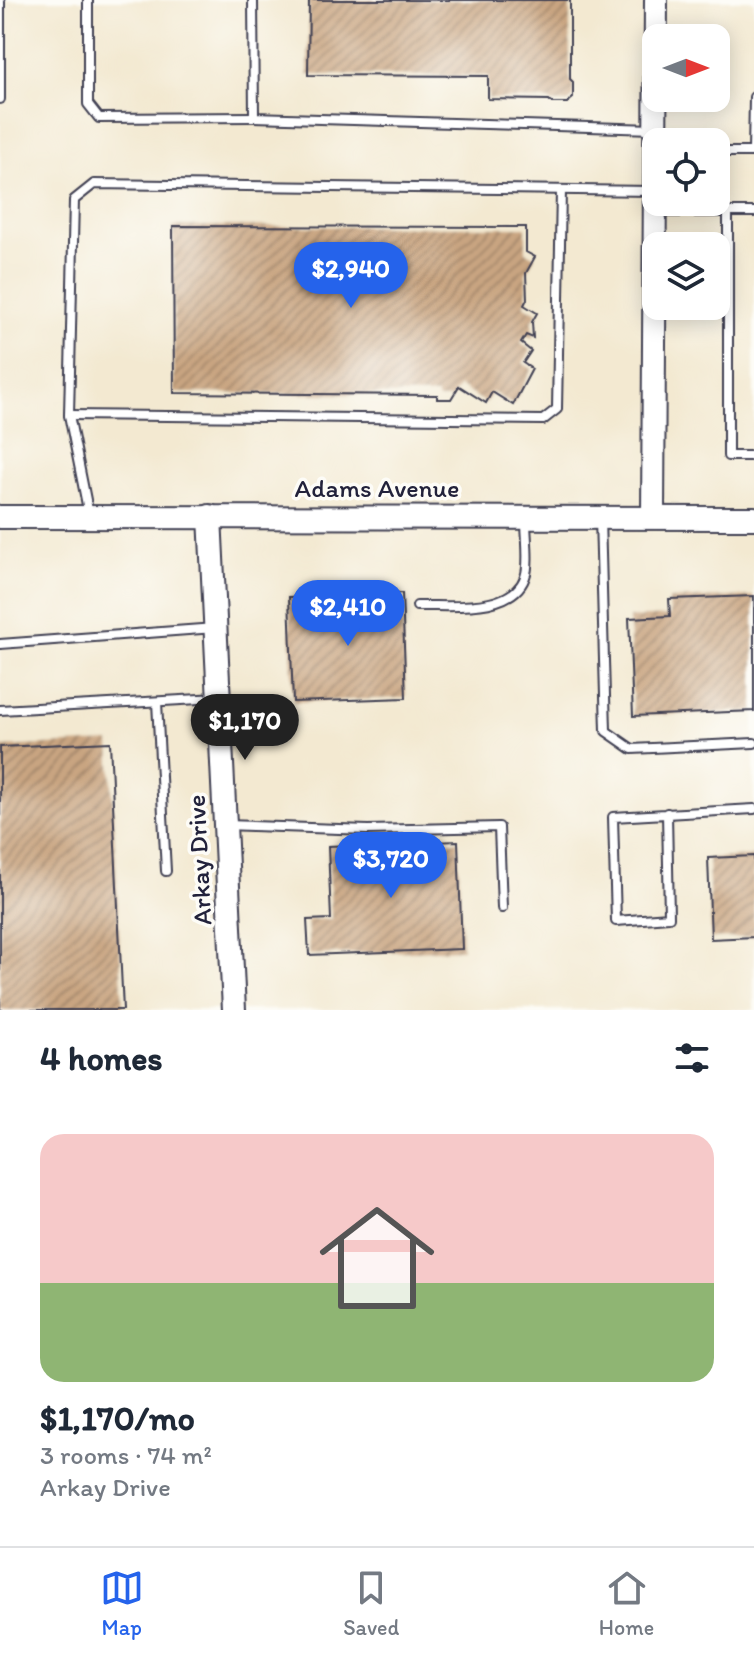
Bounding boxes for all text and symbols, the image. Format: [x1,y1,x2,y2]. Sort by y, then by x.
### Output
north arrow [642,24,730,112]
map controls [642,24,730,320]
button: locate [642,128,730,216]
button: layers [642,232,730,320]
pin: $2,940 [286,242,416,310]
text: $2,940 [312,252,390,284]
street label: Adams Avenue [295,472,459,504]
pin: $2,410 [283,580,413,648]
text: $2,410 [310,590,386,622]
pin: $1,170 [180,694,310,762]
text: $1,170 [209,704,281,736]
street label: Arkay Drive [180,794,218,926]
pin: $3,720 [326,832,456,900]
text: $3,720 [353,842,429,874]
icon: filters [670,1036,714,1080]
text: 4 homes [40,1038,163,1079]
icon: home [305,1186,449,1330]
text: $1,170/mo [40,1398,195,1439]
text: 3 rooms · 74 m² [40,1439,212,1471]
text: Arkay Drive [40,1471,171,1503]
tab: Map [100,1566,144,1641]
tab: Saved [343,1566,399,1641]
tab: Home [599,1566,654,1641]

